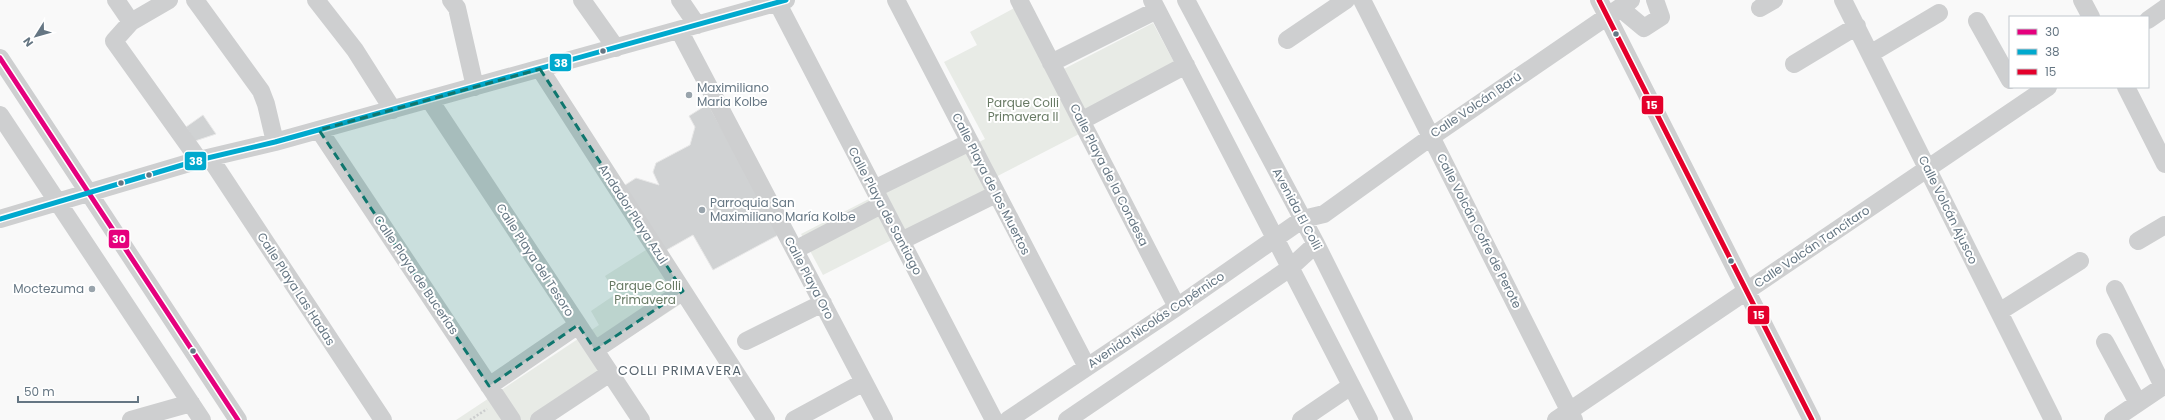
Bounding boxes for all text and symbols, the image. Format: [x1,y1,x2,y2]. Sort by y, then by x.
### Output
north arrow [16,16,56,56]
legend [2009,16,2149,88]
text: 30 [2045,23,2060,40]
unlabelled marker [1611,29,1621,39]
text: N [19,34,37,50]
text: 38 [2045,43,2060,60]
unlabelled marker [598,46,608,56]
line badge: 38 [549,53,572,72]
text: 38 [554,55,568,71]
text: 15 [2045,63,2056,80]
street label: Calle Volcán Barú [1427,68,1525,141]
place label: Maximiliano Maria Kolbe [697,79,769,110]
marker: Maximiliano Maria Kolbe [684,90,694,100]
park label: Parque Colli Primavera II [987,94,1059,125]
line badge: 15 [1641,95,1664,115]
text: 15 [1646,97,1658,113]
street label: Calle Playa de la Condesa [1066,101,1153,249]
street label: Calle Playa de los Muertos [948,110,1035,258]
street label: Calle Playa de Santiago [844,144,927,278]
street label: Calle Volcán Cofre de Perote [1433,150,1526,311]
line badge: 38 [184,151,207,171]
text: 38 [189,153,203,169]
street label: Calle Volcán Ajusco [1915,153,1982,267]
street label: Andador Playa Azul [595,161,672,267]
street label: Avenida El Colli [1269,165,1326,253]
unlabelled marker [144,170,154,180]
unlabelled marker [116,178,126,188]
place label: Parroquia San Maximiliano María Kolbe [710,194,856,225]
street label: Calle Playa del Tesoro [492,200,579,320]
street label: Calle Volcán Tancítaro [1751,201,1873,292]
marker: Parroquia San Maximiliano María Kolbe [697,205,707,215]
street label: Calle Playa de Bucerías [370,212,463,338]
line badge: 30 [108,229,130,249]
street label: Calle Playa Las Hadas [253,229,339,349]
text: 30 [112,231,126,247]
street label: Calle Playa Oro [780,233,839,322]
unlabelled marker [1726,256,1736,266]
street label: Avenida Nicolás Copérnico [1084,267,1228,372]
park label: Parque Colli Primavera [609,277,681,308]
place label: Moctezuma [13,280,84,297]
marker: Moctezuma [87,284,97,294]
line badge: 15 [1747,305,1770,325]
text: 15 [1753,307,1765,323]
unlabelled marker [188,346,198,356]
district label: COLLI PRIMAVERA [618,361,742,380]
scale bar [18,378,138,404]
text: 50 m [24,383,55,400]

